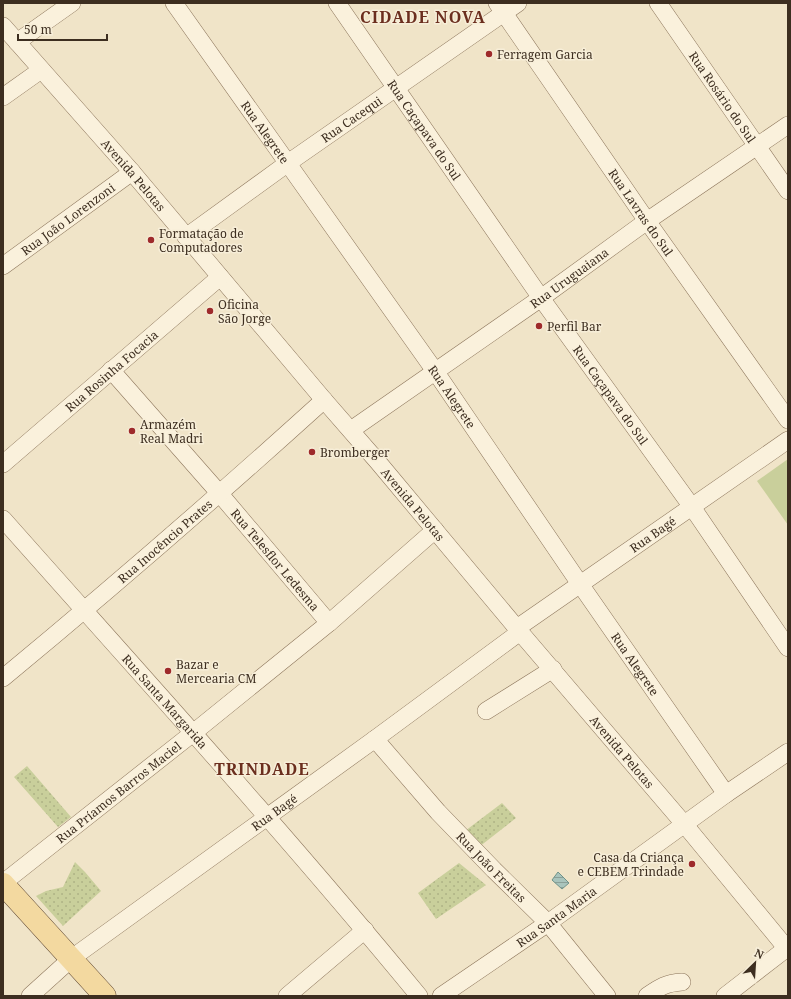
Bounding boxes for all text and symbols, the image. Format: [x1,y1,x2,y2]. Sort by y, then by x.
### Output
district label: CIDADE NOVA [360,6,486,28]
scale bar [18,16,107,42]
text: 50 m [24,21,52,38]
place label: Ferragem Garcia [497,46,593,63]
street label: Rua Rosário do Sul [685,48,760,146]
marker: Ferragem Garcia [484,49,494,59]
street label: Rua Caçapava do Sul [384,76,465,183]
street label: Rua Cacequi [317,92,385,146]
street label: Rua Alegrete [237,97,294,167]
street label: Avenida Pelotas [98,135,170,215]
street label: Rua Lavras do Sul [605,165,678,259]
street label: Rua João Lorenzoni [17,179,118,259]
place label: Formatação de Computadores [159,225,244,256]
marker: Formatação de Computadores [146,235,156,245]
street label: Rua Uruguaiana [526,243,612,312]
place label: Oficina São Jorge [218,296,271,327]
marker: Oficina São Jorge [205,306,215,316]
place label: Perfil Bar [547,318,602,335]
marker: Perfil Bar [534,321,544,331]
street label: Rua Rosinha Focacia [61,326,162,415]
street label: Rua Caçapava do Sul [569,342,653,448]
street label: Rua Alegrete [425,361,480,432]
place label: Armazém Real Madri [140,416,203,447]
marker: Armazém Real Madri [127,426,137,436]
place label: Bromberger [320,444,390,461]
marker: Bromberger [307,447,317,457]
street label: Avenida Pelotas [378,464,449,544]
street label: Rua Inocêncio Prates [114,495,216,587]
street label: Rua Telesflor Ledesma [227,505,324,615]
street label: Rua Bagé [626,512,679,556]
street label: Rua Alegrete [608,629,663,699]
street label: Rua Santa Margarida [119,650,212,752]
place label: Bazar e Mercearia CM [176,656,256,687]
marker: Bazar e Mercearia CM [163,666,173,676]
street label: Avenida Pelotas [586,712,658,792]
street label: Rua Príamos Barros Maciel [52,737,185,847]
district label: TRINDADE [214,758,310,780]
street label: Rua Bagé [248,790,301,834]
street label: Rua João Freitas [453,828,530,906]
place label: Casa da Criança e CEBEM Trindade [577,849,684,880]
marker: Casa da Criança e CEBEM Trindade [687,859,697,869]
street label: Rua Santa Maria [513,882,600,951]
north arrow [735,943,775,983]
text: N [752,945,767,962]

